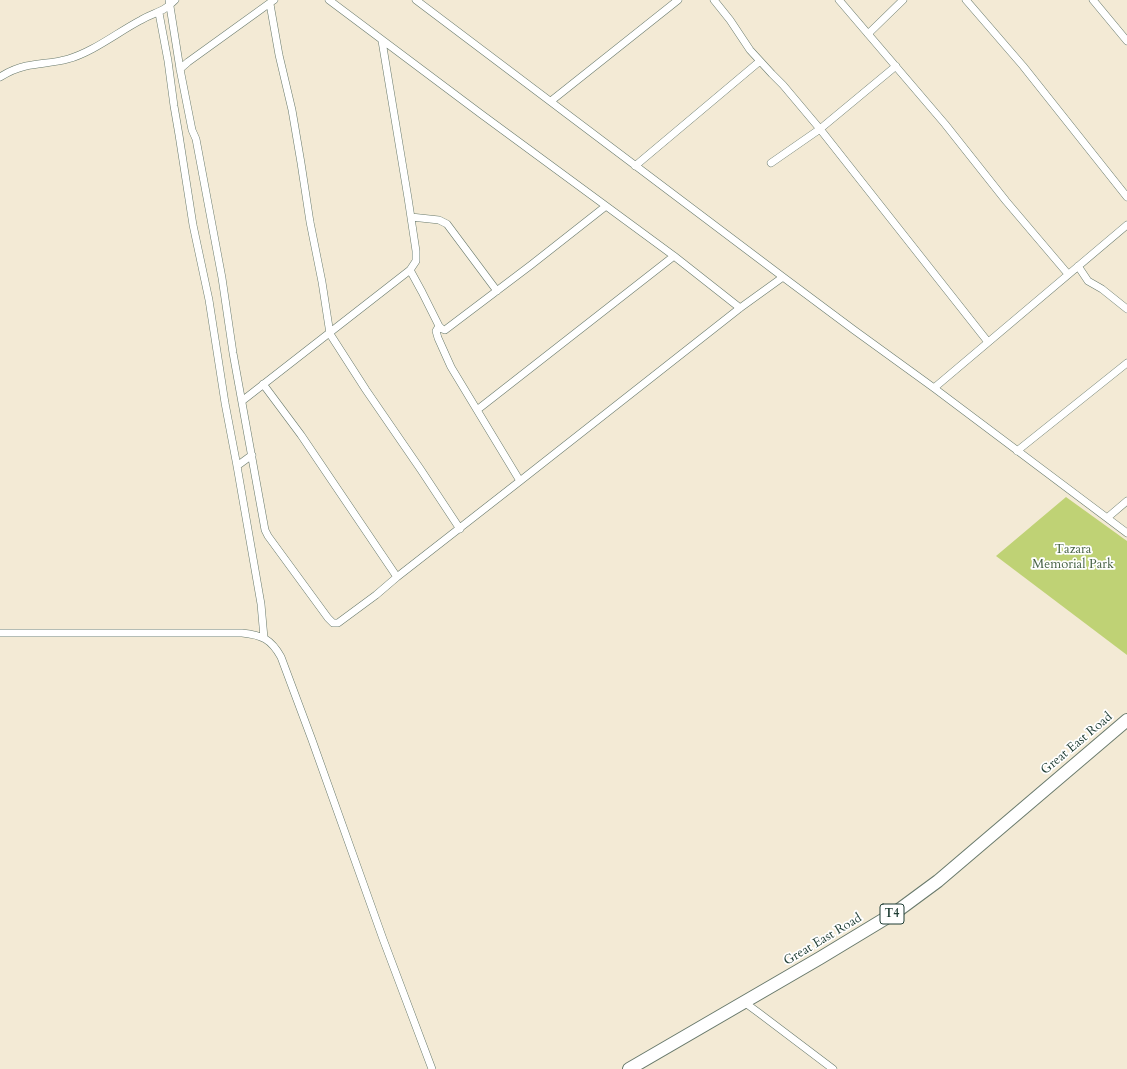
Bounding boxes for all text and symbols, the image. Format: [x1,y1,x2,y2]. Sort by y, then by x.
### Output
park label: Tazara Memorial Park [1032,542,1114,573]
street label: Great East Road [1038,710,1116,778]
road number: T4 [880,904,904,924]
street label: Great East Road [781,911,865,969]

